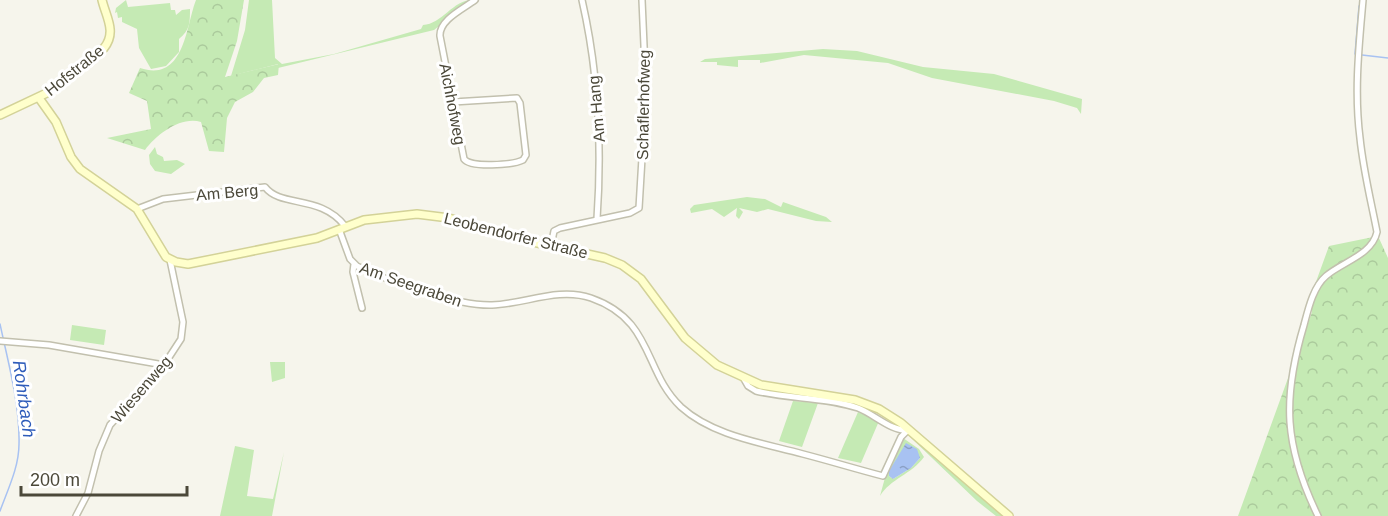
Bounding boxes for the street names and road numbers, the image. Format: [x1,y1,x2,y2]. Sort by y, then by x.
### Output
street label: Hofstraße [42,42,107,99]
street label: Schaflerhofweg [634,50,653,160]
street label: Aichhofweg [436,62,469,146]
street label: Am Hang [585,75,608,143]
street label: Am Berg [195,181,259,204]
street label: Leobendorfer Straße [442,209,590,262]
street label: Am Seegraben [358,259,464,310]
street label: Wiesenweg [108,353,175,426]

